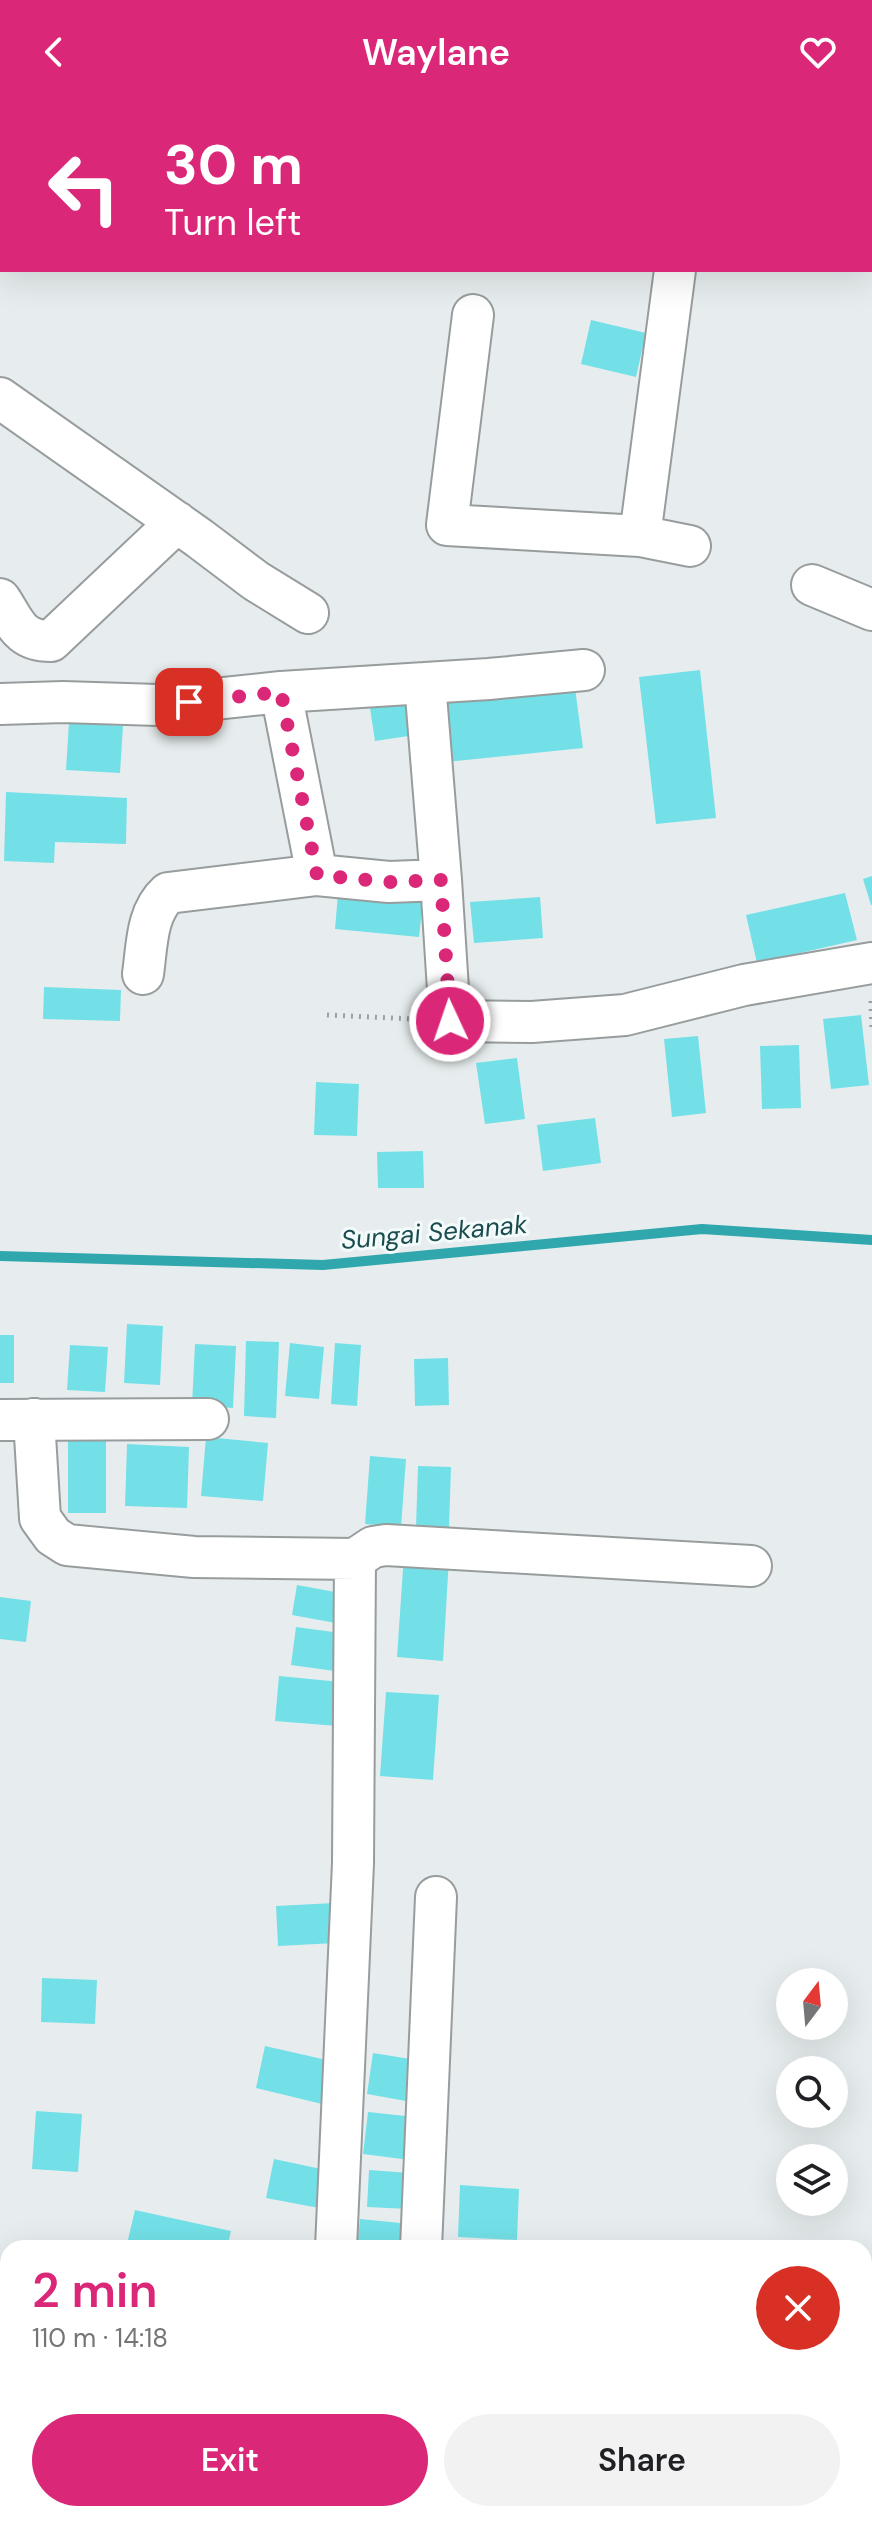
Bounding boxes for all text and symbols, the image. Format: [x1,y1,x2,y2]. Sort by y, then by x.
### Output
text: Waylane [362,29,510,76]
icon: back [32,30,76,74]
icon: heart [796,30,840,74]
text: 30 m [164,128,303,201]
icon: left [32,136,136,240]
text: Turn left [164,199,301,246]
pin [155,668,223,736]
icon: arrive [167,680,211,724]
position arrow [408,979,492,1063]
water label: Sungai Sekanak [339,1207,529,1257]
north arrow [776,1968,848,2040]
map controls [776,1968,848,2216]
button: search [776,2056,848,2128]
button: layers [776,2144,848,2216]
text: 2 min [32,2259,158,2322]
button: close [756,2266,840,2350]
text: 110 m · 14:18 [32,2321,168,2355]
button: Exit [32,2414,428,2506]
button: Share [444,2414,840,2506]

